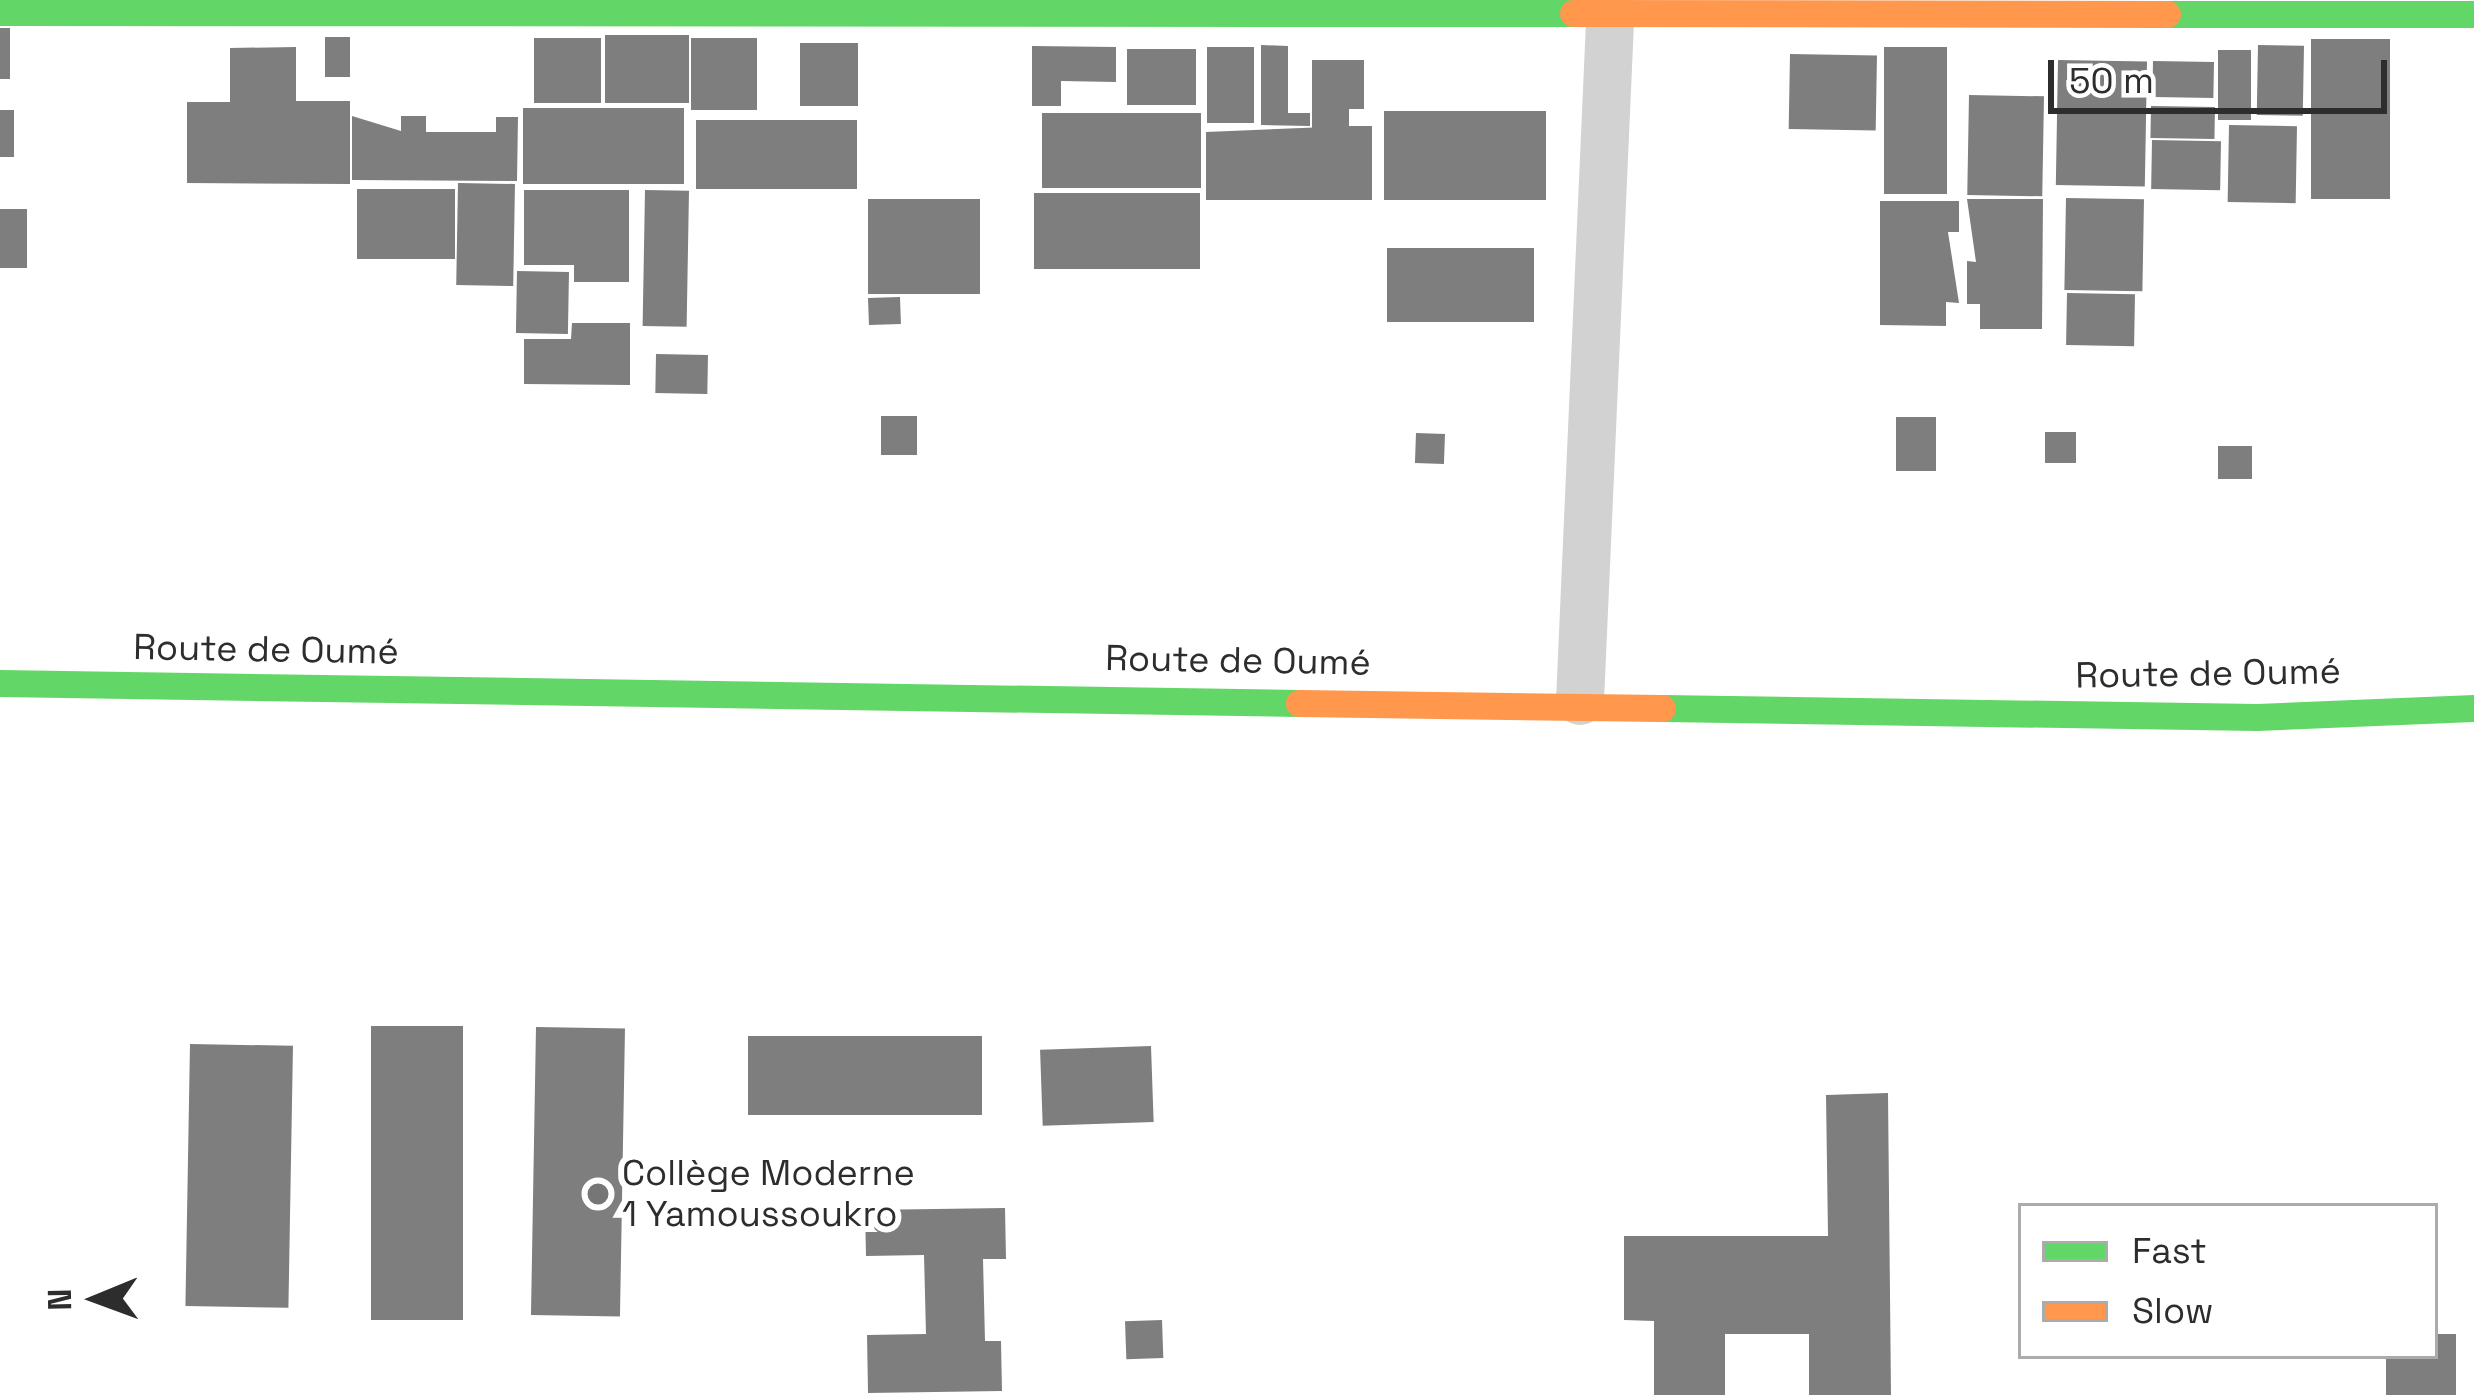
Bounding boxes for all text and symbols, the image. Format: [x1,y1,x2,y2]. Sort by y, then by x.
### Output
scale bar [2054,36,2393,110]
text: 50 m [2069,58,2154,104]
street label: Route de Oumé [133,626,399,674]
street label: Route de Oumé [1105,637,1371,685]
street label: Route de Oumé [2075,650,2341,698]
place label: Collège Moderne 1 Yamoussoukro [622,1151,915,1236]
marker: Collège Moderne 1 Yamoussoukro [585,1181,611,1207]
legend [2018,1203,2438,1359]
text: Fast [2132,1228,2207,1274]
north arrow [36,1239,156,1359]
text: N [39,1288,81,1311]
text: Slow [2132,1288,2214,1334]

